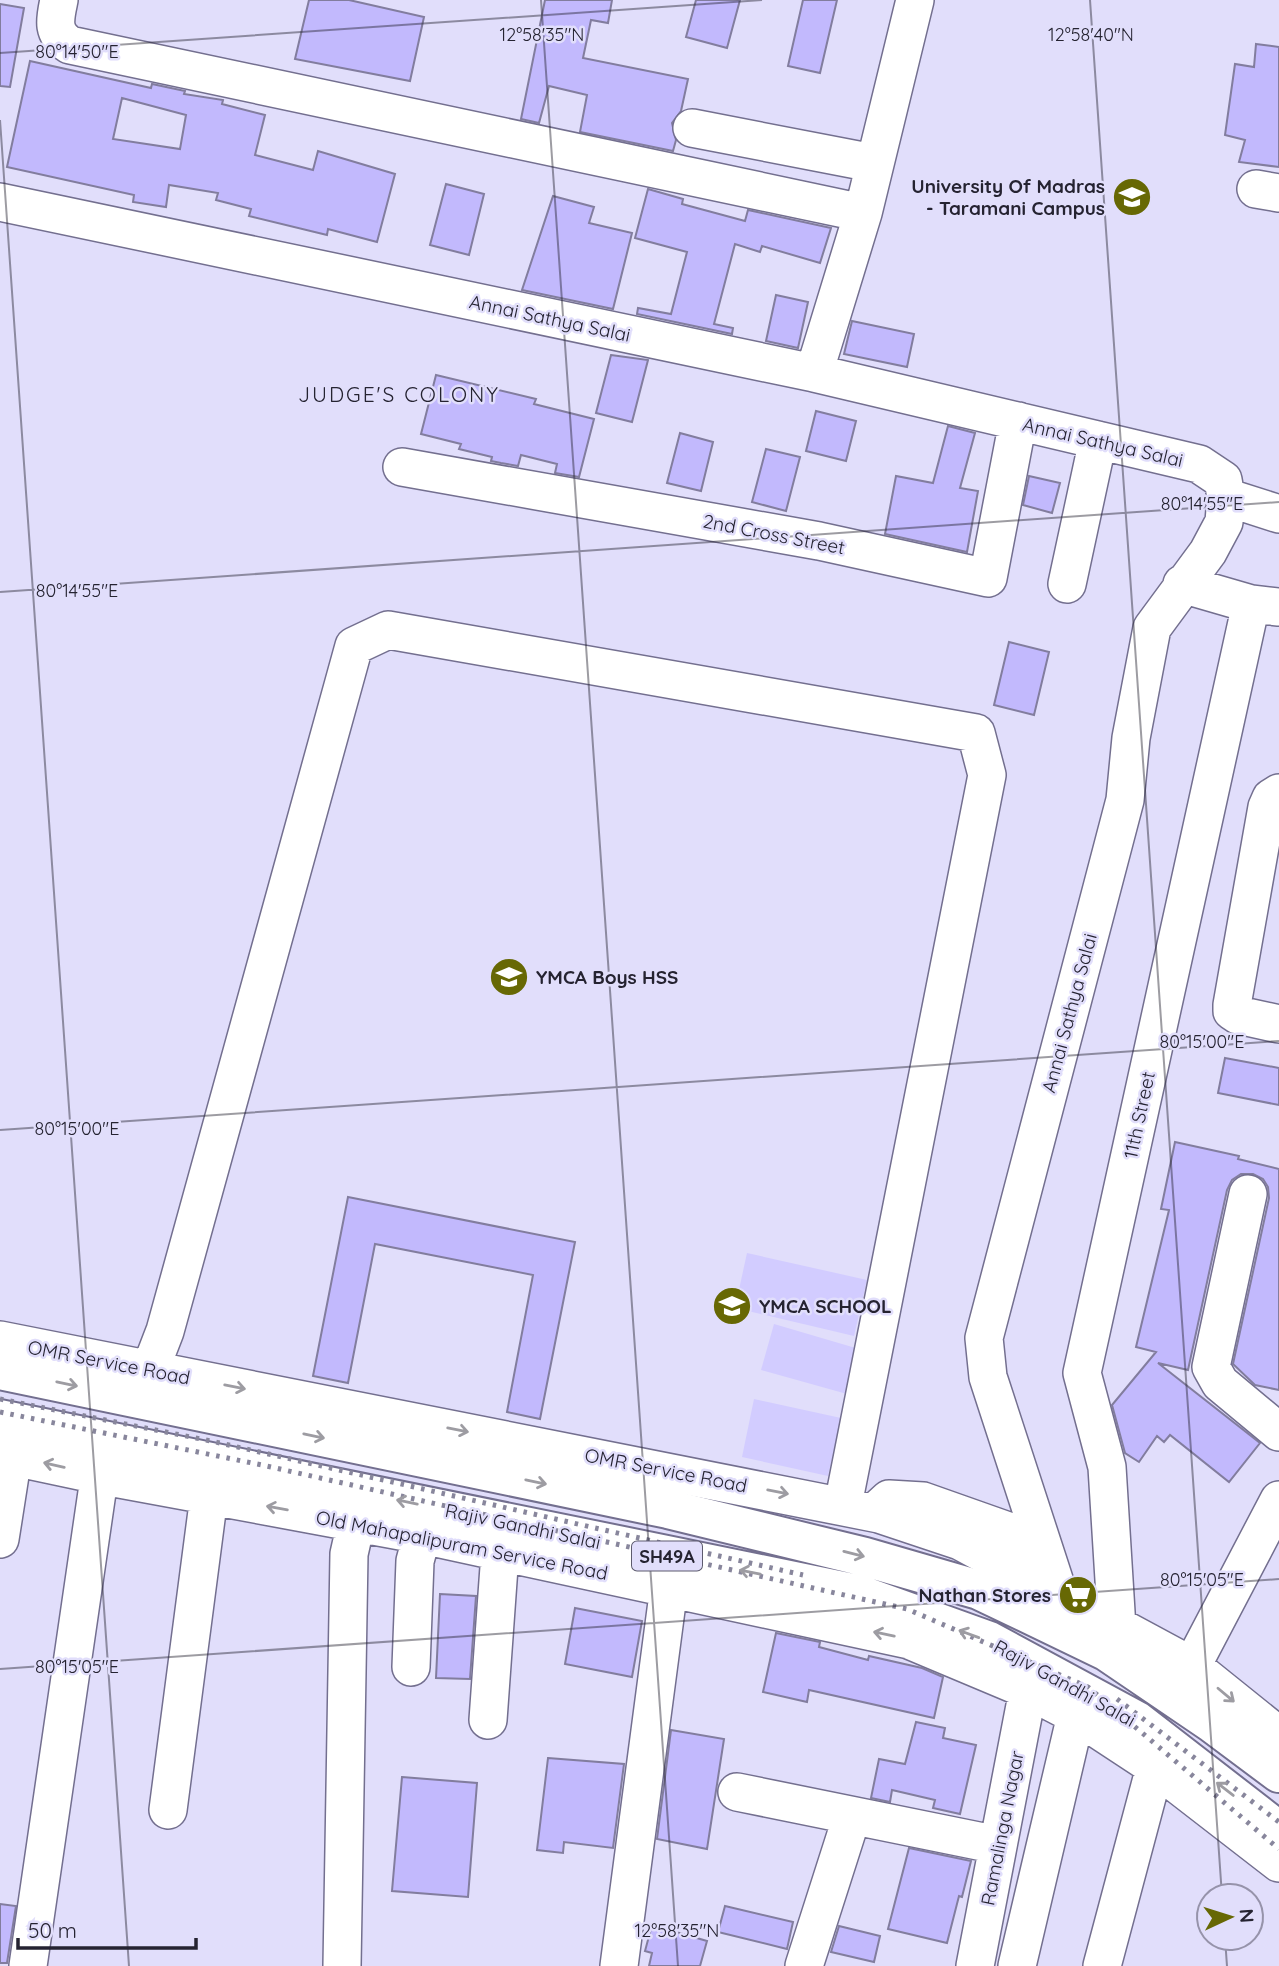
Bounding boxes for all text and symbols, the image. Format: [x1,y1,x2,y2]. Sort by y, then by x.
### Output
text: 12°58'35"N [500,23,584,46]
text: 12°58'40"N [1048,23,1134,46]
text: 80°14'50"E [35,40,119,63]
place label: University Of Madras - Taramani Campus [911,174,1105,220]
school or university icon: University Of Madras - Taramani Campus [1111,176,1153,218]
street label: Annai Sathya Salai [467,289,633,347]
district label: JUDGE'S COLONY [298,381,500,407]
street label: Annai Sathya Salai [1020,412,1186,472]
text: 80°14'55"E [1161,492,1243,515]
street label: 2nd Cross Street [701,508,847,560]
text: 80°14'55"E [36,579,118,602]
street label: Annai Sathya Salai [1036,931,1102,1095]
school or university icon: YMCA Boys HSS [488,956,530,998]
place label: YMCA Boys HSS [536,965,678,989]
text: 80°15'00"E [1160,1030,1244,1053]
street label: 11th Street [1118,1069,1160,1161]
text: 80°15'00"E [35,1117,119,1140]
school or university icon: YMCA SCHOOL [711,1285,753,1327]
place label: YMCA SCHOOL [759,1294,892,1318]
street label: OMR Service Road [26,1334,192,1390]
one-way arrow [55,1378,78,1392]
one-way arrow [223,1381,246,1394]
one-way arrow [447,1424,469,1437]
one-way arrow [302,1429,325,1443]
street label: OMR Service Road [583,1442,749,1498]
one-way arrow [43,1458,66,1471]
one-way arrow [524,1475,547,1489]
one-way arrow [766,1486,789,1499]
one-way arrow [396,1495,419,1509]
street label: Rajiv Gandhi Salai [443,1498,603,1554]
one-way arrow [266,1501,289,1515]
street label: Old Mahapalipuram Service Road [314,1505,610,1585]
road number: SH49A [632,1541,702,1570]
one-way arrow [842,1549,864,1562]
one-way arrow [739,1565,762,1579]
text: 80°15'05"E [1160,1568,1244,1591]
supermarket icon: Nathan Stores [1057,1574,1099,1616]
place label: Nathan Stores [919,1583,1051,1607]
one-way arrow [873,1627,896,1641]
one-way arrow [958,1627,980,1639]
street label: Rajiv Gandhi Salai [990,1634,1140,1732]
text: 80°15'05"E [35,1655,119,1678]
one-way arrow [1217,1687,1235,1703]
street label: Ramalinga Nagar [975,1748,1029,1907]
one-way arrow [1216,1782,1235,1797]
north arrow [1195,1882,1265,1952]
scale bar [18,1906,196,1950]
text: N [1235,1908,1259,1924]
text: 50 m [28,1917,77,1943]
text: 12°58'35"N [635,1919,719,1942]

